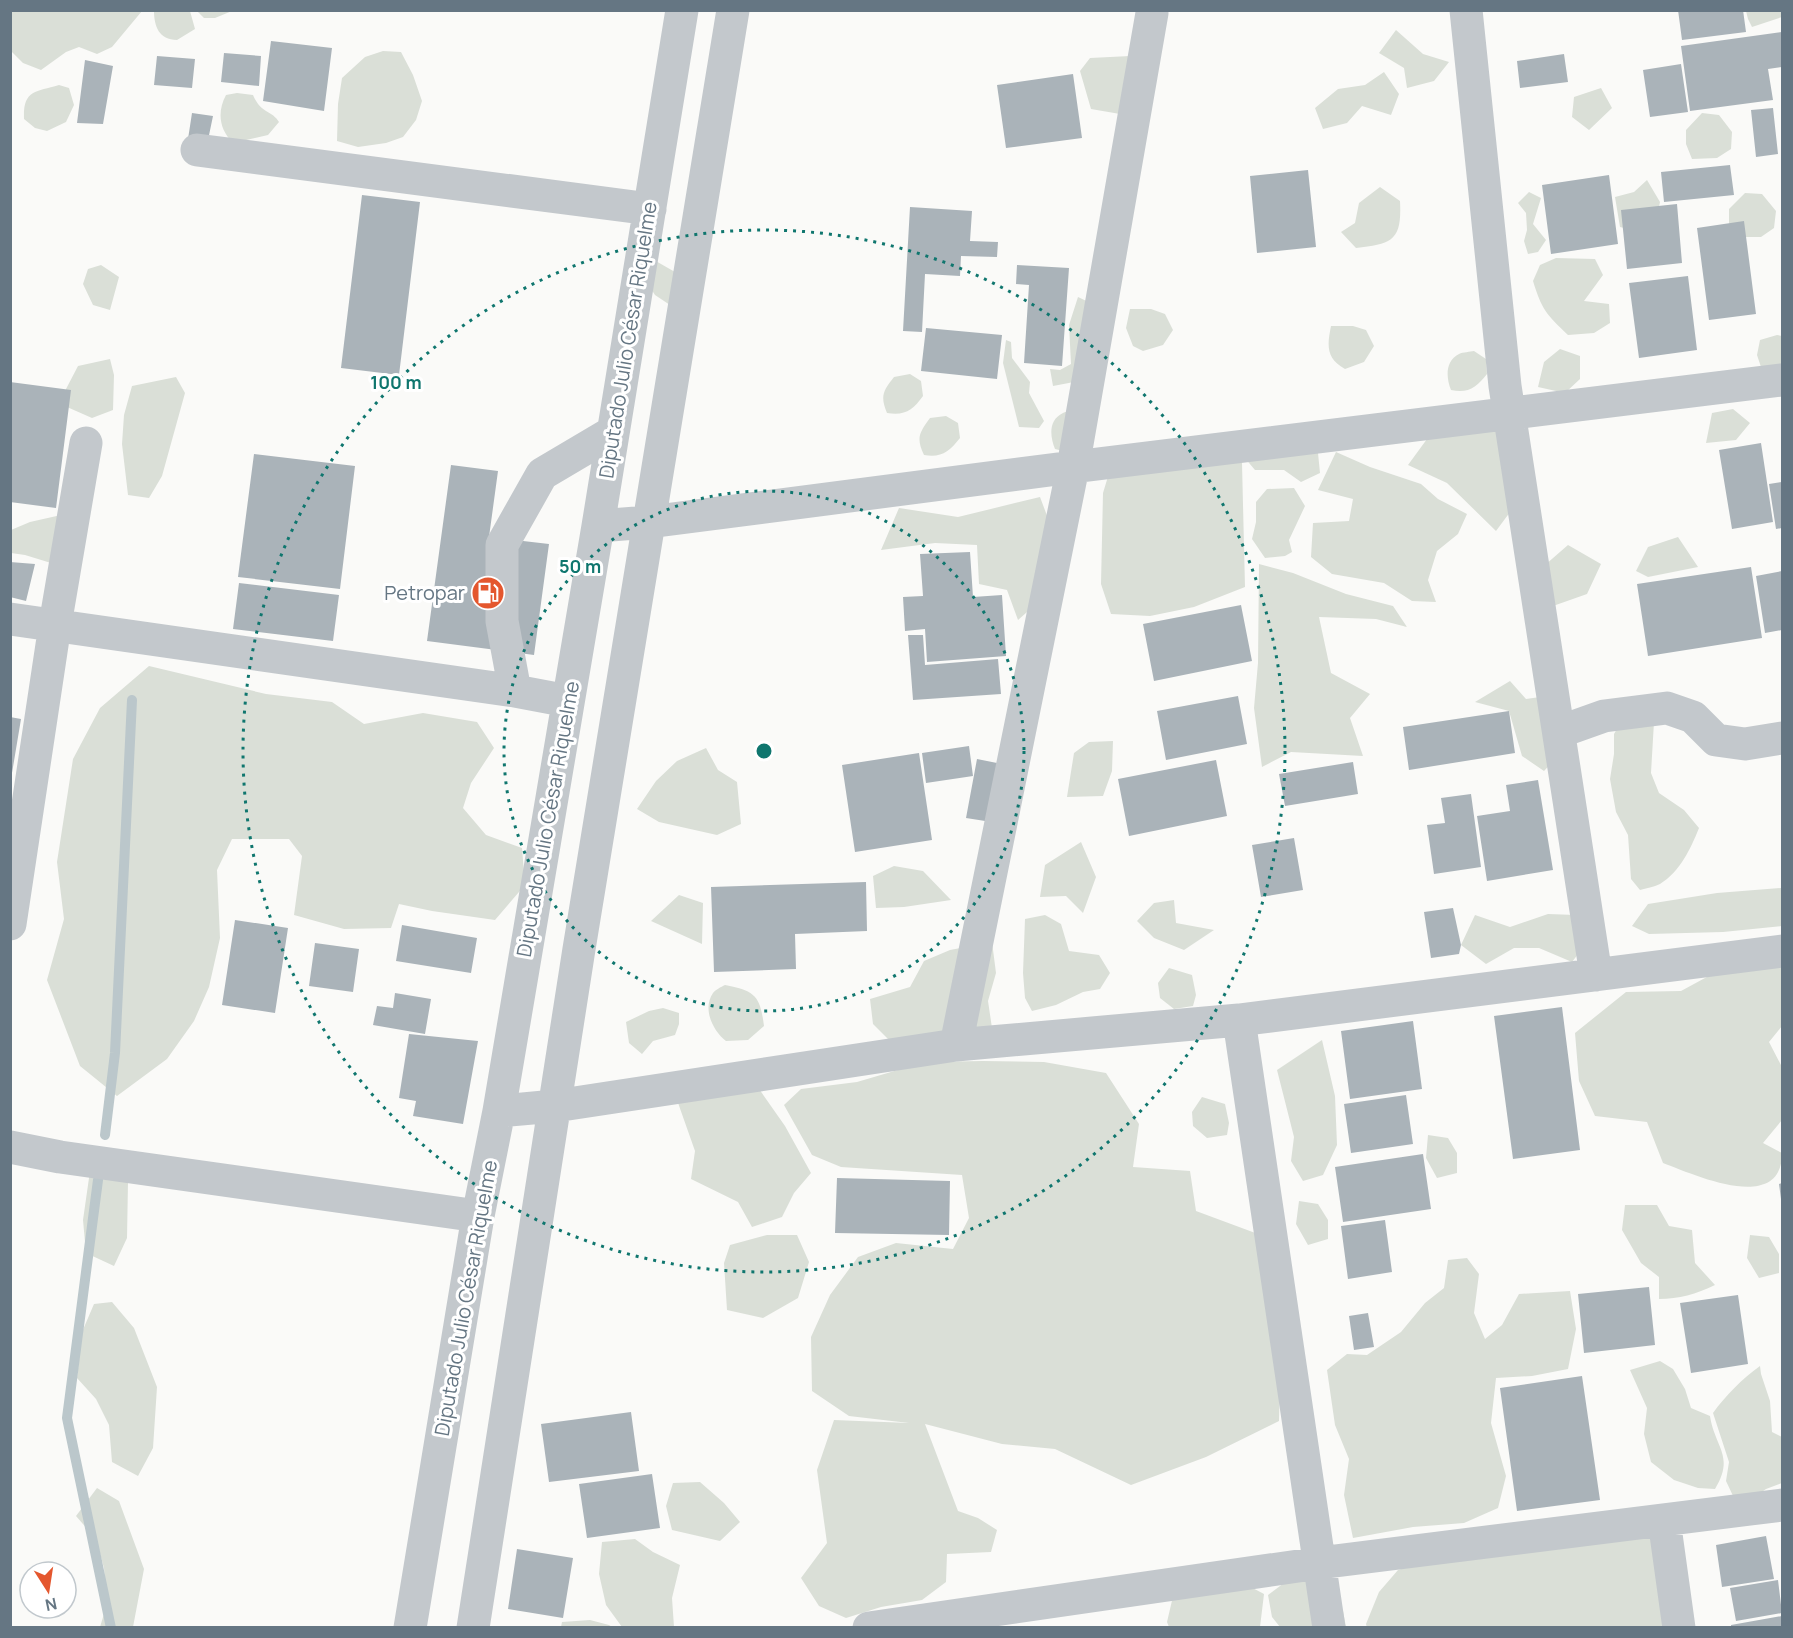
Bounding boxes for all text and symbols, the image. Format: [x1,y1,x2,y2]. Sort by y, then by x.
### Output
street label: Diputado Julio César Riquelme [592,200,663,480]
text: 100 m [370,370,422,394]
text: 50 m [559,554,601,578]
fuel station icon: Petropar [470,575,506,611]
place label: Petropar [384,579,465,606]
street label: Diputado Julio César Riquelme [510,679,585,959]
centre of rings [754,741,774,761]
street label: Diputado Julio César Riquelme [428,1158,503,1438]
north arrow [18,1560,78,1620]
text: N [43,1593,59,1617]

